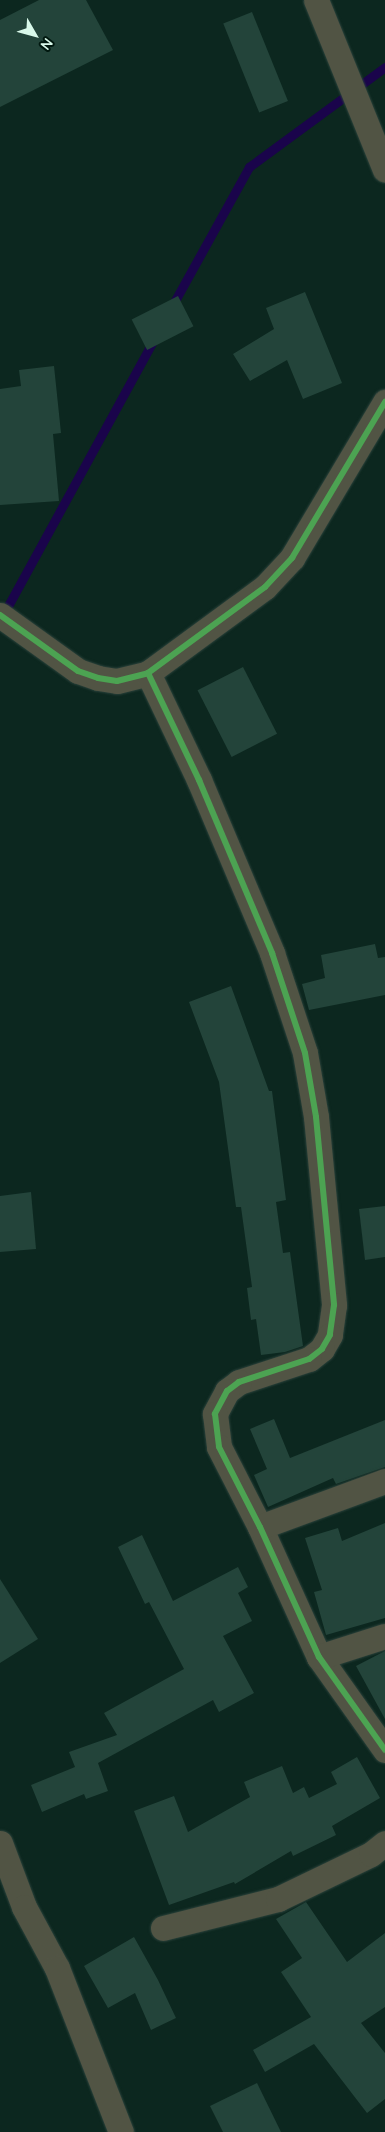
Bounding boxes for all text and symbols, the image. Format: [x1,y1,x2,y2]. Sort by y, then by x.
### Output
north arrow [10,10,60,60]
text: N [37,35,57,54]

